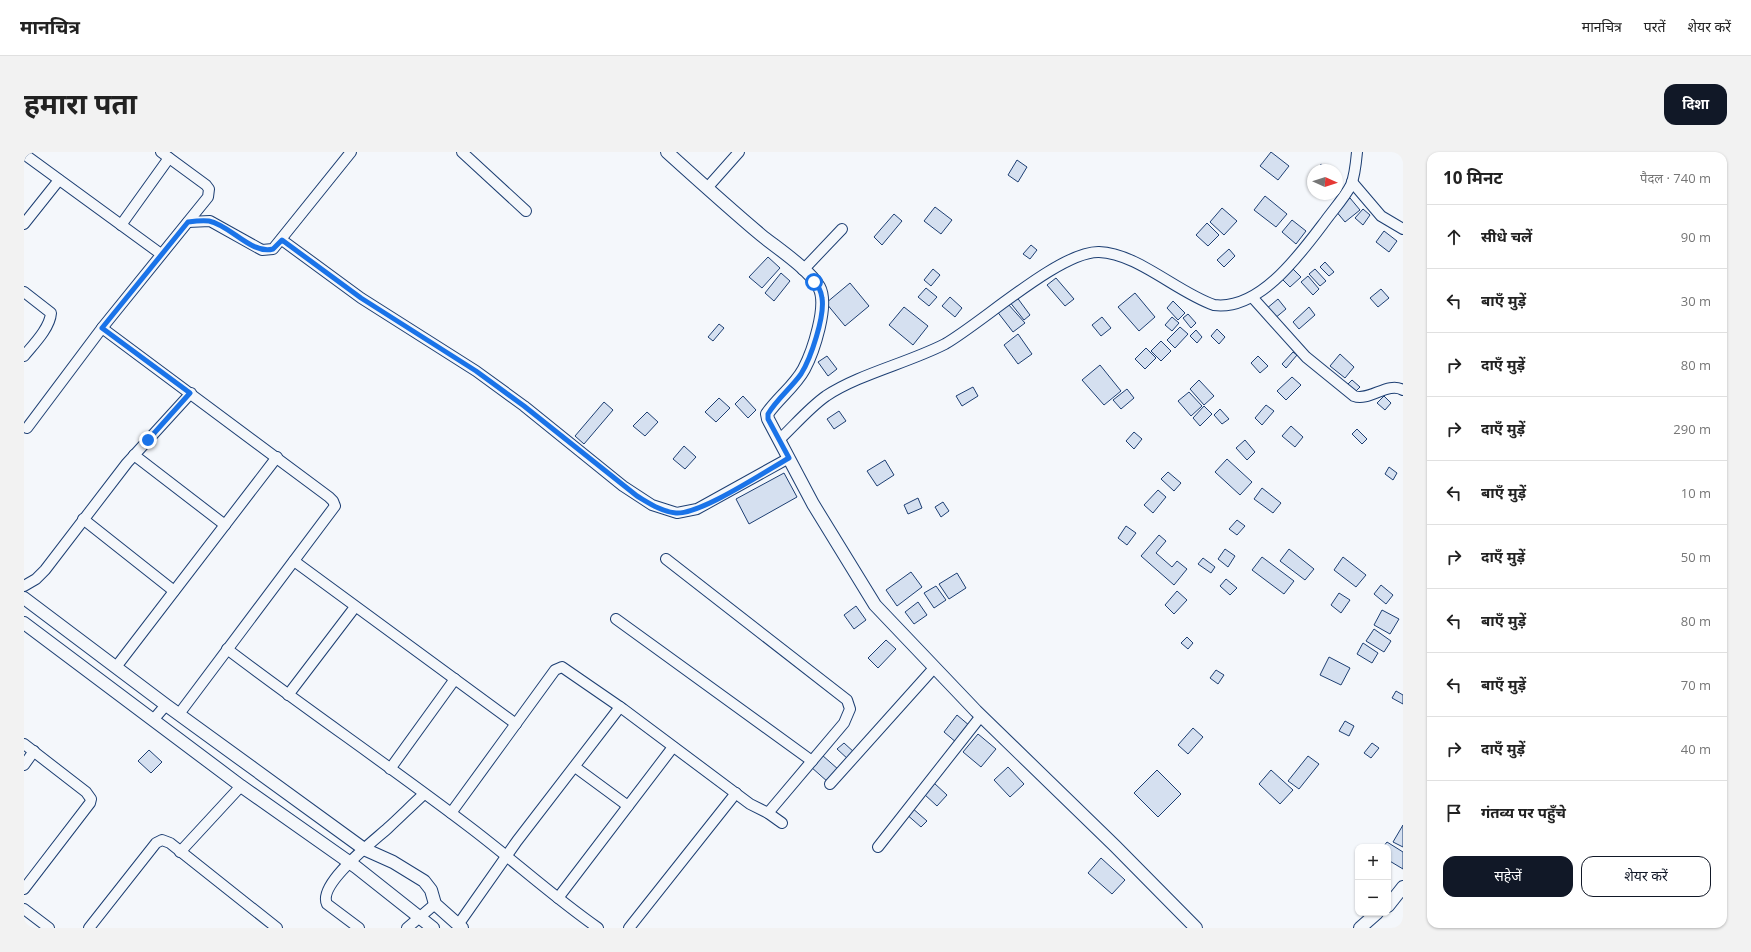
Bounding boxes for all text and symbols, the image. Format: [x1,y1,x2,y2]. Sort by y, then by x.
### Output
text: मानचित्र [20,14,80,40]
text: मानचित्र [1582,17,1622,36]
text: परतें [1644,17,1666,36]
text: शेयर करें [1688,17,1731,36]
text: हमारा पता [24,84,137,122]
button: दिशा [1664,84,1727,125]
north arrow [1307,164,1343,200]
text: 10 मिनट [1443,166,1503,189]
text: पैदल · 740 m [1640,169,1711,187]
icon: ahead [1443,226,1465,248]
text: सीधे चलें [1481,226,1532,246]
text: 90 m [1681,228,1711,246]
route start [805,273,823,291]
icon: left [1443,290,1465,312]
text: बाएँ मुड़ें [1481,290,1526,310]
text: 30 m [1681,292,1711,310]
icon: right [1443,354,1465,376]
text: दाएँ मुड़ें [1481,354,1525,374]
text: 80 m [1681,356,1711,374]
icon: right [1443,418,1465,440]
text: दाएँ मुड़ें [1481,418,1525,438]
text: 290 m [1673,420,1711,438]
route end [139,431,157,449]
icon: left [1443,482,1465,504]
text: बाएँ मुड़ें [1481,482,1526,502]
text: 10 m [1681,484,1711,502]
icon: right [1443,546,1465,568]
text: दाएँ मुड़ें [1481,546,1525,566]
text: 50 m [1681,548,1711,566]
icon: left [1443,610,1465,632]
text: बाएँ मुड़ें [1481,610,1526,630]
text: 80 m [1681,612,1711,630]
icon: left [1443,674,1465,696]
text: बाएँ मुड़ें [1481,674,1526,694]
text: 70 m [1681,676,1711,694]
icon: right [1443,738,1465,760]
text: दाएँ मुड़ें [1481,738,1525,758]
text: 40 m [1681,740,1711,758]
icon: arrive [1443,802,1465,824]
text: गंतव्य पर पहुँचे [1481,802,1566,822]
map controls [1355,844,1391,916]
button: + [1355,844,1391,880]
button: सहेजें [1443,856,1573,897]
button: शेयर करें [1581,856,1711,897]
button: − [1355,880,1391,916]

